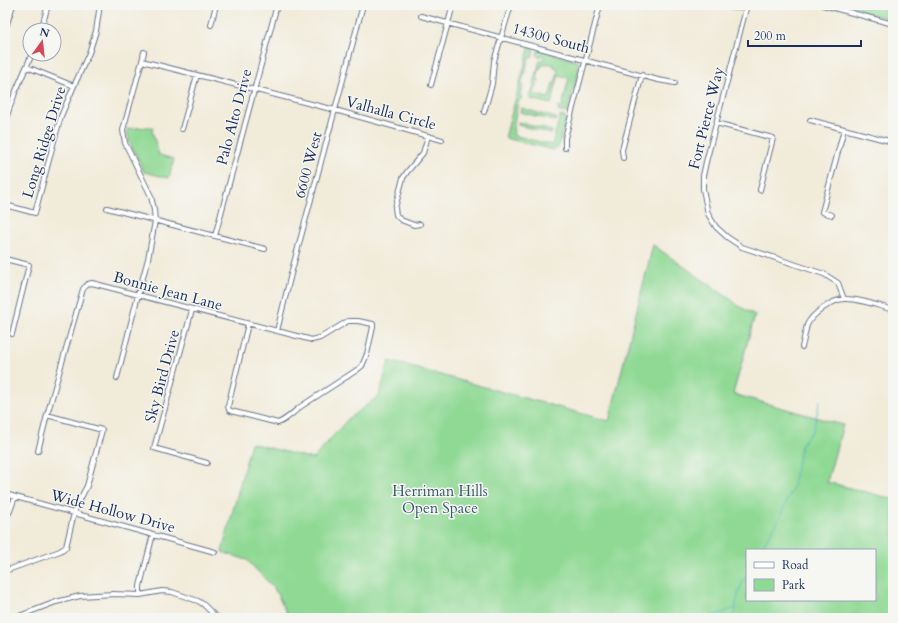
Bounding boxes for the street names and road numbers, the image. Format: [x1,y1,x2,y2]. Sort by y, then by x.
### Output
street label: 14300 South [510,18,593,58]
street label: Fort Pierce Way [684,65,728,171]
street label: Palo Alto Drive [212,66,257,167]
street label: Long Ridge Drive [17,83,71,201]
street label: Valhalla Circle [344,91,439,135]
street label: 6600 West [290,129,327,200]
street label: Bonnie Jean Lane [111,267,225,315]
street label: Sky Bird Drive [140,327,184,425]
street label: Wide Hollow Drive [47,484,178,537]

